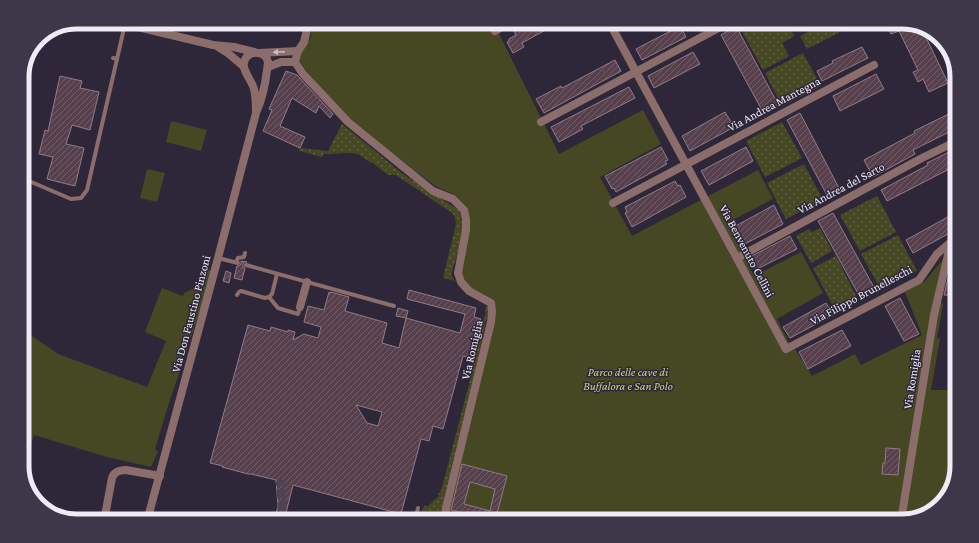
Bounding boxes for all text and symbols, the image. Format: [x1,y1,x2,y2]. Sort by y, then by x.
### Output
one-way arrow [273,48,285,55]
street label: Via Andrea Mantegna [725,73,823,134]
street label: Via Andrea del Sarto [795,159,887,217]
street label: Via Benvenuto Cellini [717,202,777,300]
street label: Via Don Faustino Pinzoni [169,254,213,374]
street label: Via Filippo Brunelleschi [808,262,914,328]
street label: Via Romiglia [458,319,486,381]
street label: Via Romiglia [900,348,924,410]
park label: Parco delle cave di Buffalora e San Polo [583,365,673,393]

